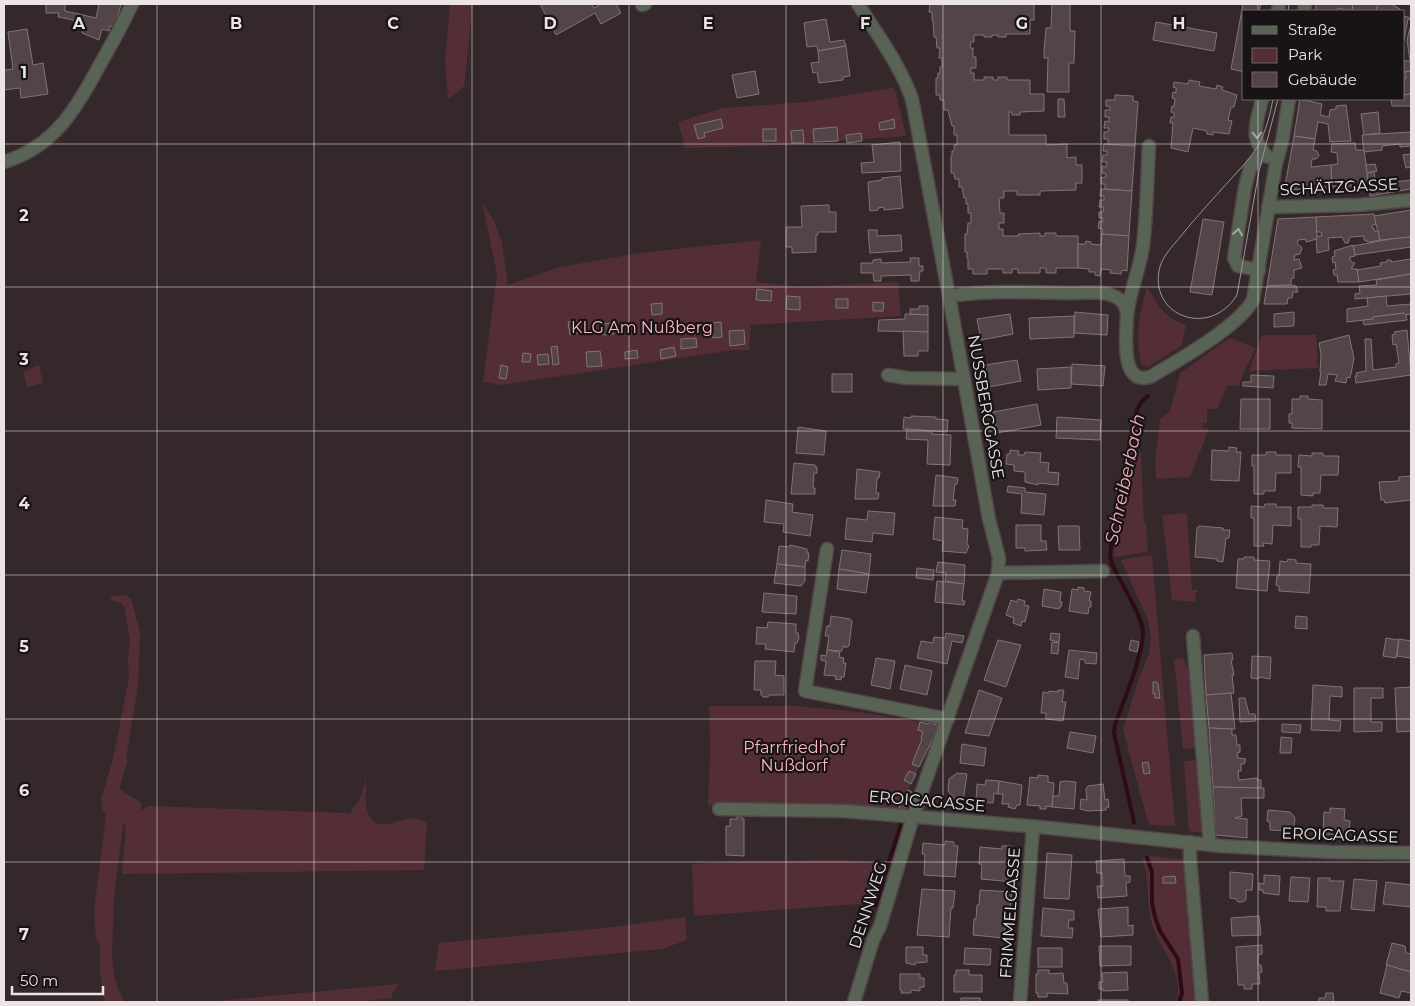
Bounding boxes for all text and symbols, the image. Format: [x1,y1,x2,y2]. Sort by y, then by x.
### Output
legend [1242,10,1405,100]
text: A [72,14,86,33]
text: B [230,14,242,33]
text: C [387,14,399,33]
text: D [543,14,557,33]
text: E [703,14,713,33]
text: F [860,14,870,33]
text: G [1016,14,1028,33]
text: H [1173,14,1185,33]
text: Straße [1288,20,1337,39]
text: Park [1288,45,1322,64]
text: 1 [21,63,27,82]
text: Gebäude [1288,70,1357,89]
one-way arrow [1252,131,1262,139]
street label: SCHÄTZGASSE [1279,173,1399,200]
text: 2 [19,206,29,225]
one-way arrow [1232,228,1243,236]
park label: KLG Am Nußberg [571,318,713,337]
street label: NUSSBERGGASSE [964,333,1008,481]
text: 3 [18,350,29,369]
water label: Schreiberbach [1100,412,1150,546]
text: 4 [18,494,30,513]
text: 5 [19,637,29,656]
park label: Pfarrfriedhof Nußdorf [743,738,845,775]
text: 6 [19,781,29,800]
street label: EROICAGASSE [868,786,986,816]
street label: EROICAGASSE [1281,823,1399,847]
street label: FRIMMELGASSE [996,847,1024,979]
street label: DENNWEG [845,859,891,951]
text: 7 [19,925,29,944]
scale bar [12,964,104,996]
text: 50 m [20,971,58,990]

